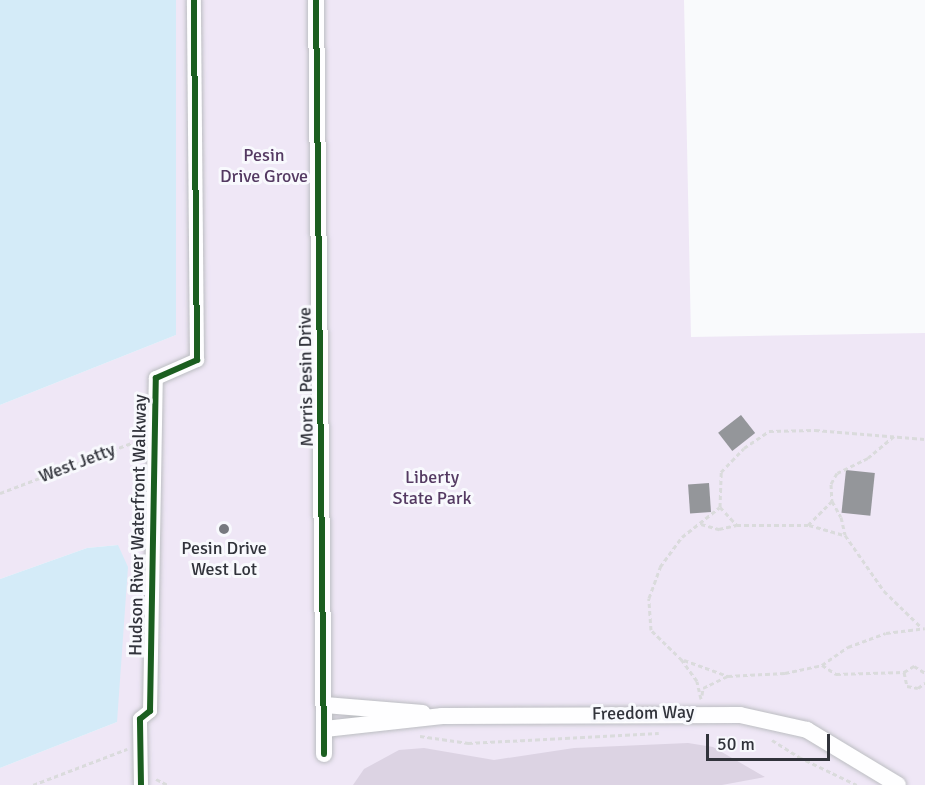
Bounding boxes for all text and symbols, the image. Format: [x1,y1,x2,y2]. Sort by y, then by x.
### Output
park label: Pesin Drive Grove [220,145,308,188]
street label: Morris Pesin Drive [294,307,318,447]
street label: Hudson River Waterfront Walkway [125,394,151,656]
street label: West Jetty [36,439,118,487]
park label: Liberty State Park [393,467,471,510]
marker: Pesin Drive West Lot [217,522,231,536]
place label: Pesin Drive West Lot [181,538,267,580]
street label: Freedom Way [592,701,694,725]
scale bar [709,722,834,760]
text: 50 m [717,733,755,755]

